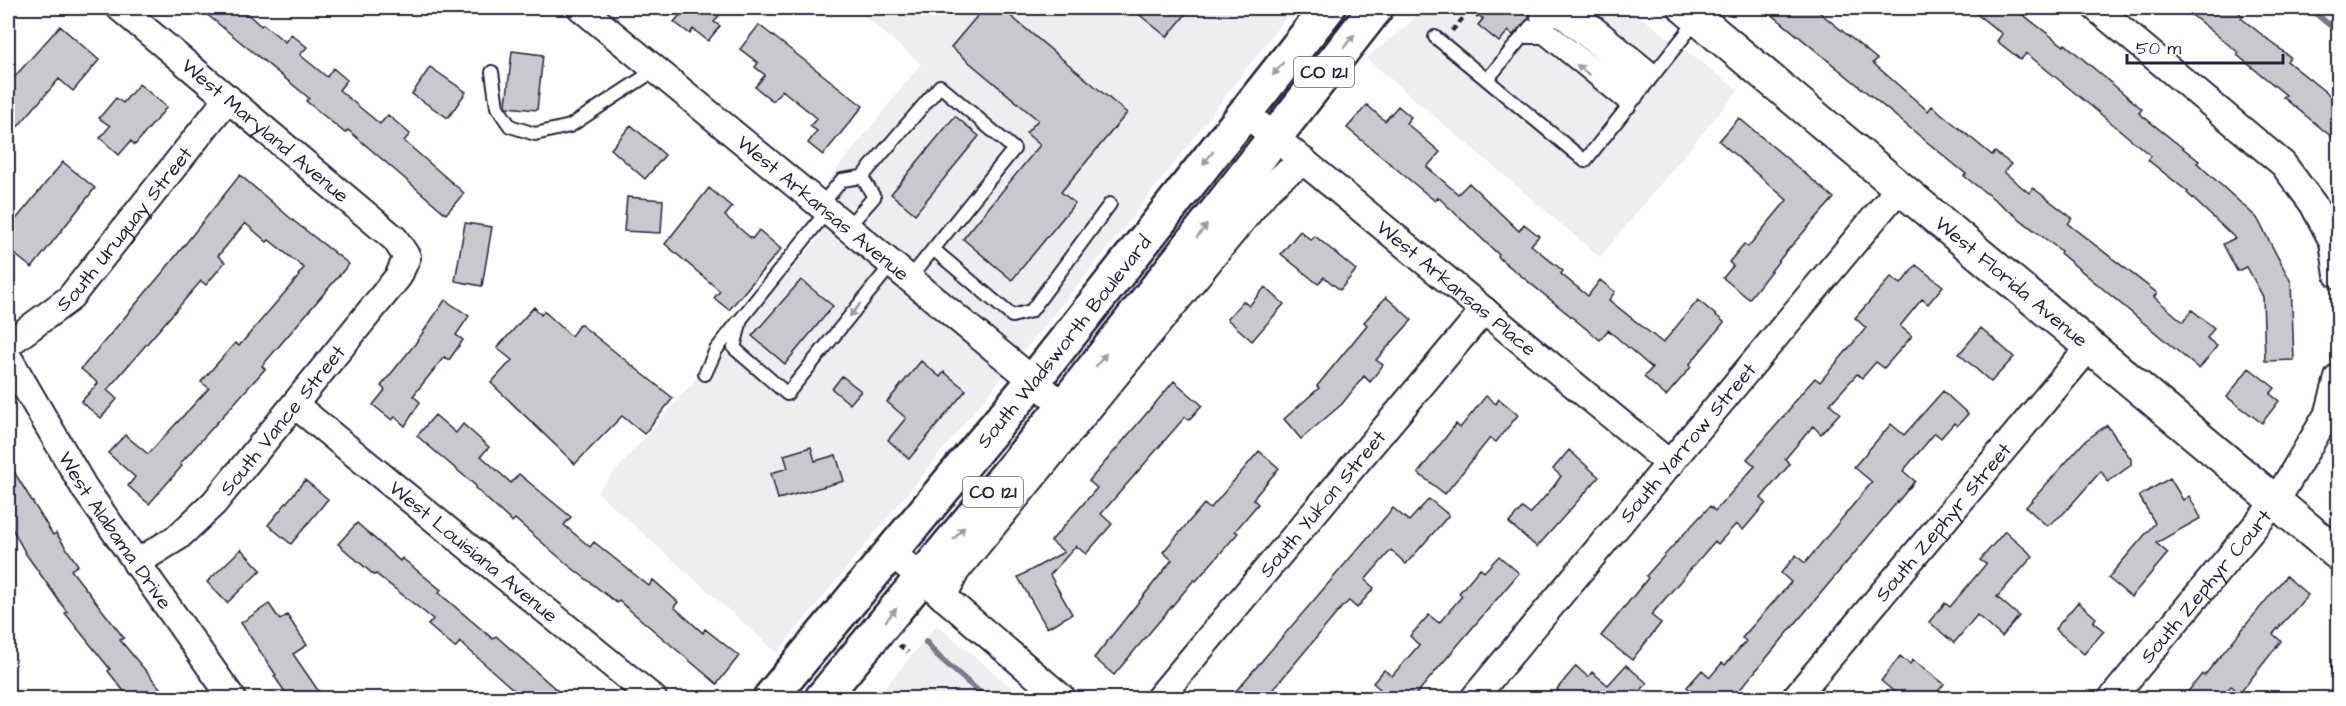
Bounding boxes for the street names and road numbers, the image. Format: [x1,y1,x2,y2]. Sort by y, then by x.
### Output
street label: West Maryland Avenue [175,52,355,210]
road number: CO 121 [1294,57,1354,87]
street label: West Arkansas Avenue [731,129,915,288]
street label: South Uruguay Street [51,141,199,319]
street label: West Florida Avenue [1929,210,2094,354]
street label: West Arkansas Place [1370,214,1542,363]
street label: South Wadsworth Boulevard [970,230,1158,454]
street label: South Vance Street [213,339,352,502]
street label: South Yarrow Street [1613,357,1763,529]
street label: South Yukon Street [1253,424,1393,584]
street label: South Zephyr Street [1869,437,2018,608]
street label: West Alabama Drive [51,447,179,615]
street label: West Louisiana Avenue [383,475,564,630]
road number: CO 121 [963,477,1023,507]
street label: South Zephyr Court [2134,503,2279,669]

